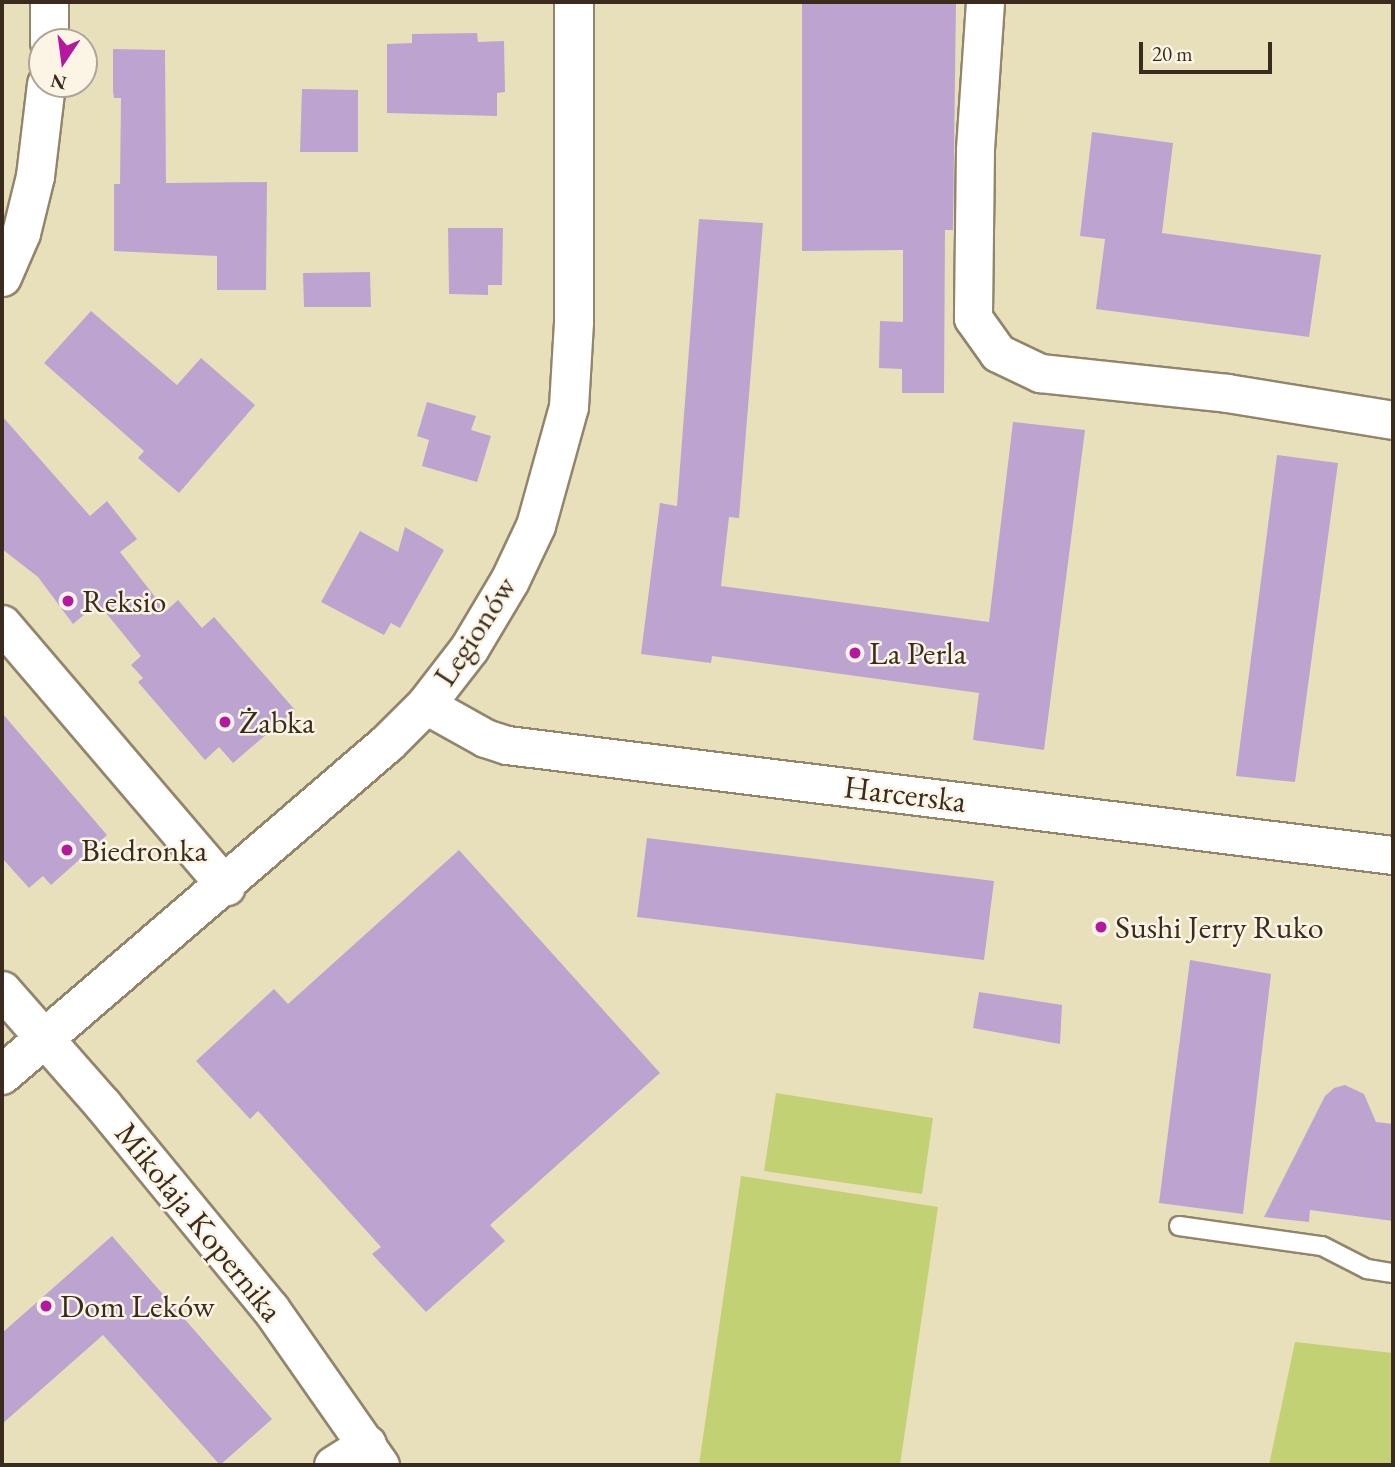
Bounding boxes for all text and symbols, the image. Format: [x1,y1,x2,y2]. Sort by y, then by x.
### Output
north arrow [28,28,98,98]
scale bar [1143,28,1276,72]
text: 20 m [1152,40,1193,67]
text: N [48,68,69,96]
street label: Legionów [425,569,525,693]
place label: Reksio [82,582,166,620]
marker: Reksio [60,593,76,609]
place label: La Perla [869,634,967,672]
marker: La Perla [847,645,863,661]
place label: Żabka [239,703,315,741]
marker: Żabka [217,714,233,730]
street label: Harcerska [842,767,968,821]
place label: Biedronka [81,831,207,869]
marker: Biedronka [59,842,75,858]
place label: Sushi Jerry Ruko [1115,908,1323,946]
marker: Sushi Jerry Ruko [1093,919,1109,935]
street label: Mikołaja Kopernika [107,1115,291,1329]
place label: Dom Leków [60,1287,215,1325]
marker: Dom Leków [38,1298,54,1314]

